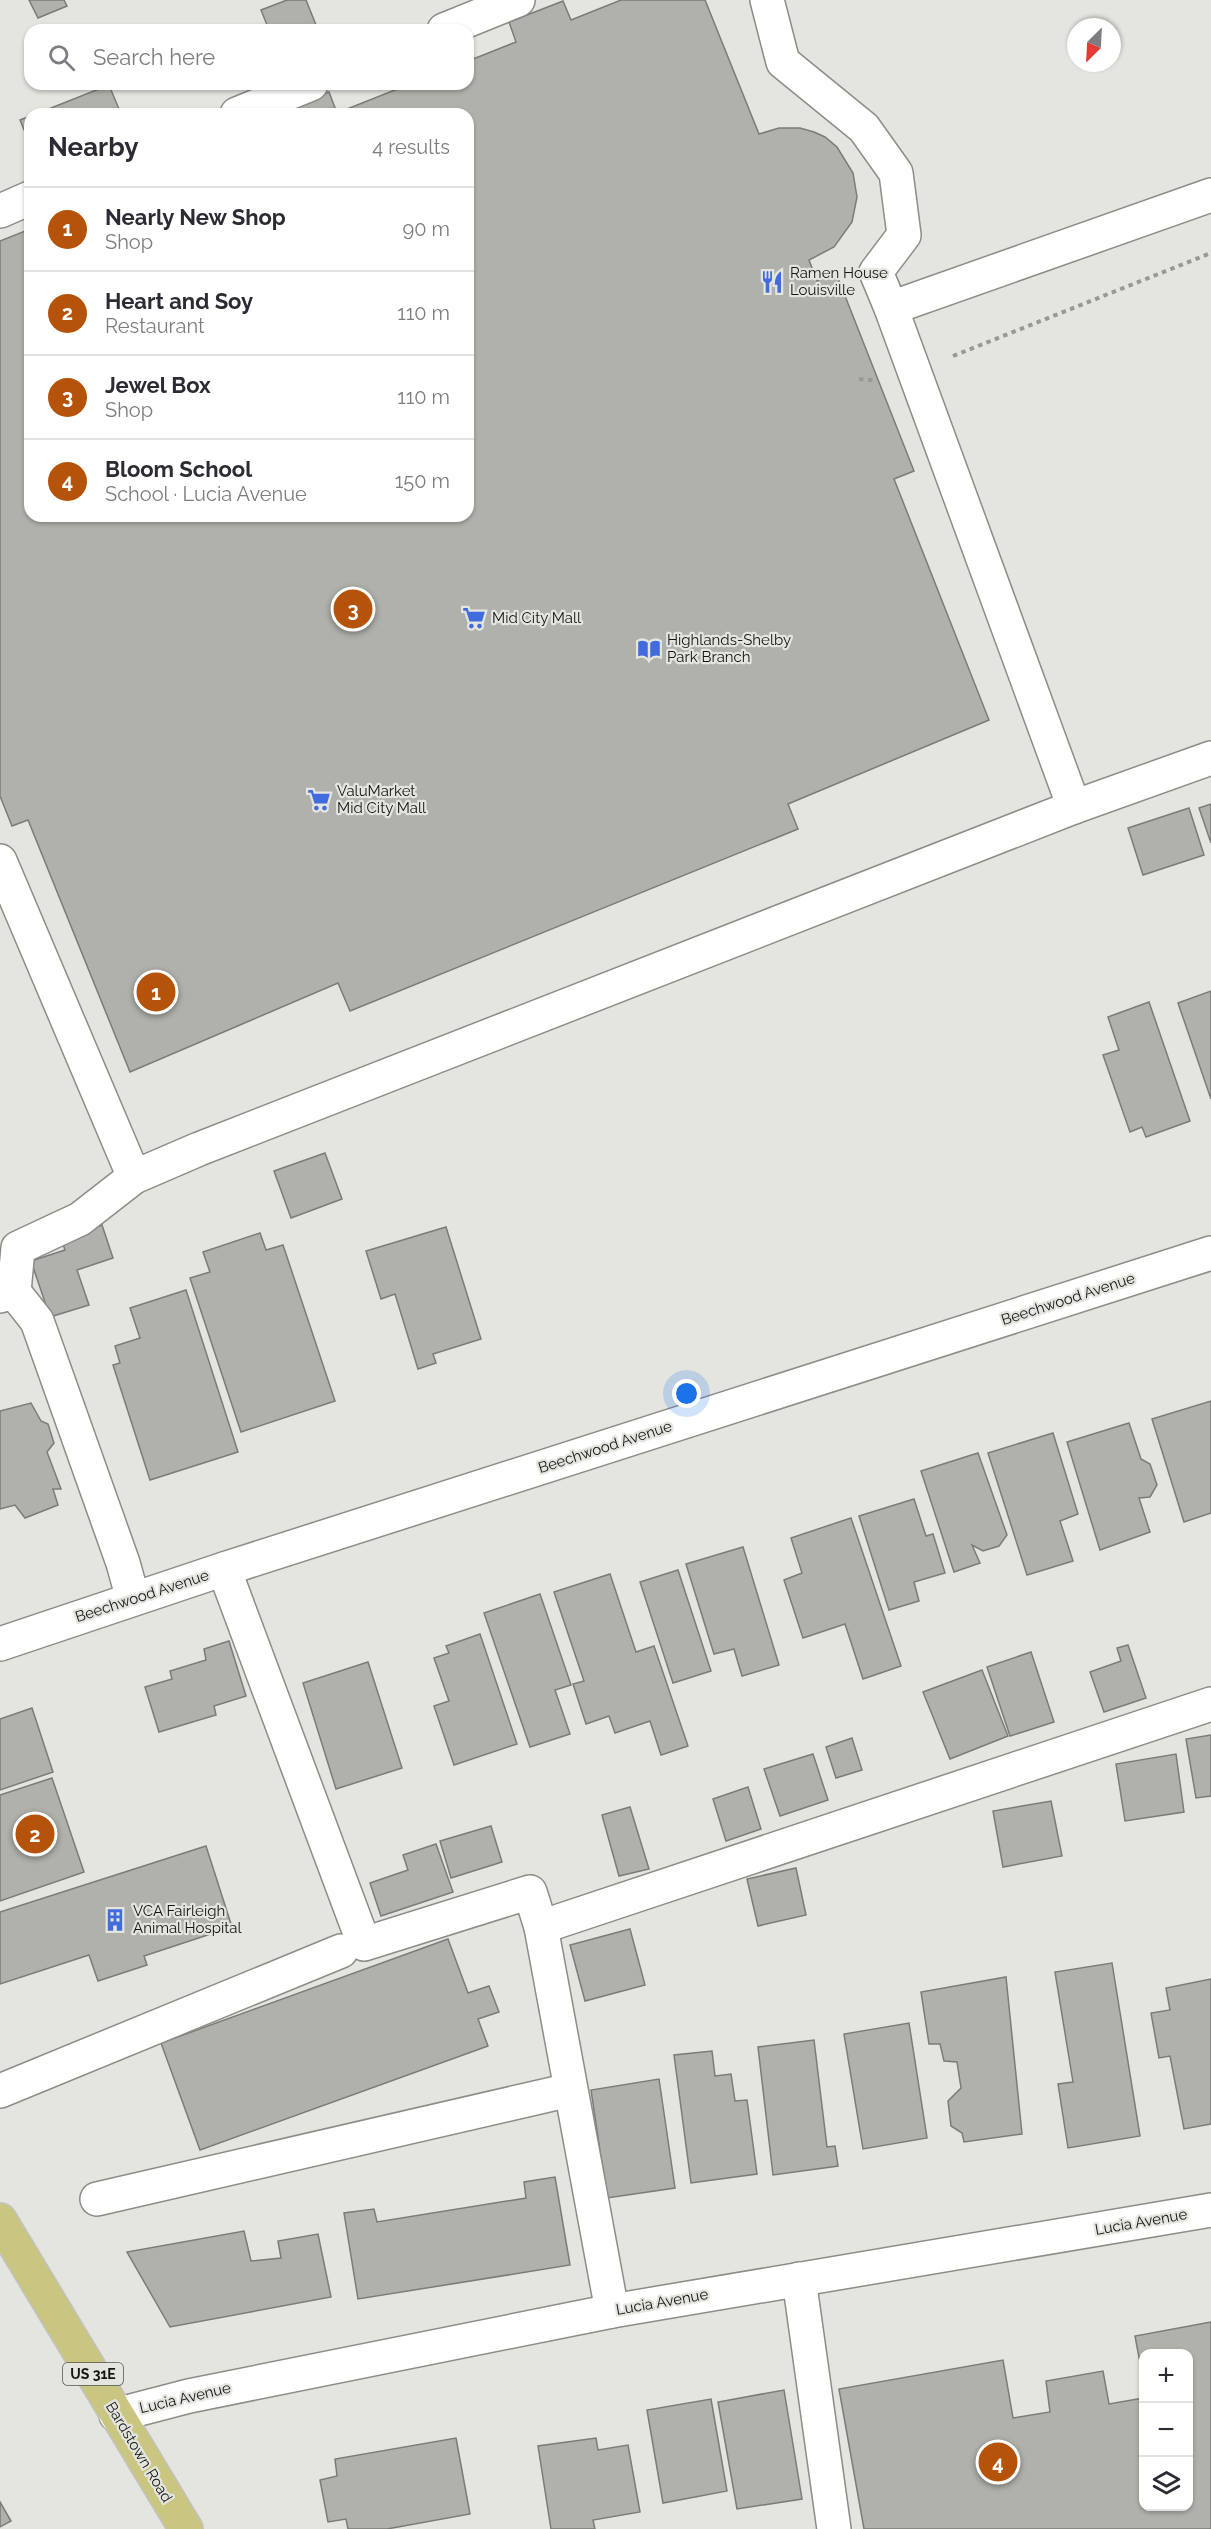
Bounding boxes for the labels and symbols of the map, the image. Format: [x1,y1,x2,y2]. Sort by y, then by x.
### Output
north arrow [1067,18,1121,72]
place label: Ramen House Louisville [790,264,888,299]
restaurant icon: Ramen House Louisville [759,269,785,295]
pin: 3 [334,586,372,632]
supermarket icon: Mid City Mall [461,605,487,631]
place label: Mid City Mall [492,609,582,627]
place label: Highlands-Shelby Park Branch [667,631,791,666]
library icon: Highlands-Shelby Park Branch [636,636,662,662]
place label: ValuMarket Mid City Mall [337,782,427,817]
supermarket icon: ValuMarket Mid City Mall [306,787,332,813]
pin: 1 [136,970,176,1014]
street label: Beechwood Avenue [999,1269,1137,1329]
your location [672,1379,701,1408]
street label: Beechwood Avenue [536,1417,674,1477]
street label: Beechwood Avenue [73,1566,211,1626]
pin: 2 [15,1812,54,1856]
place label: VCA Fairleigh Animal Hospital [133,1902,242,1937]
building icon: VCA Fairleigh Animal Hospital [102,1907,128,1933]
street label: Lucia Avenue [1093,2205,1189,2239]
street label: Lucia Avenue [614,2285,710,2319]
road number: US 31E [63,2363,123,2385]
street label: Lucia Avenue [138,2379,233,2417]
street label: Bardstown Road [102,2398,176,2506]
pin: 4 [978,2440,1018,2484]

